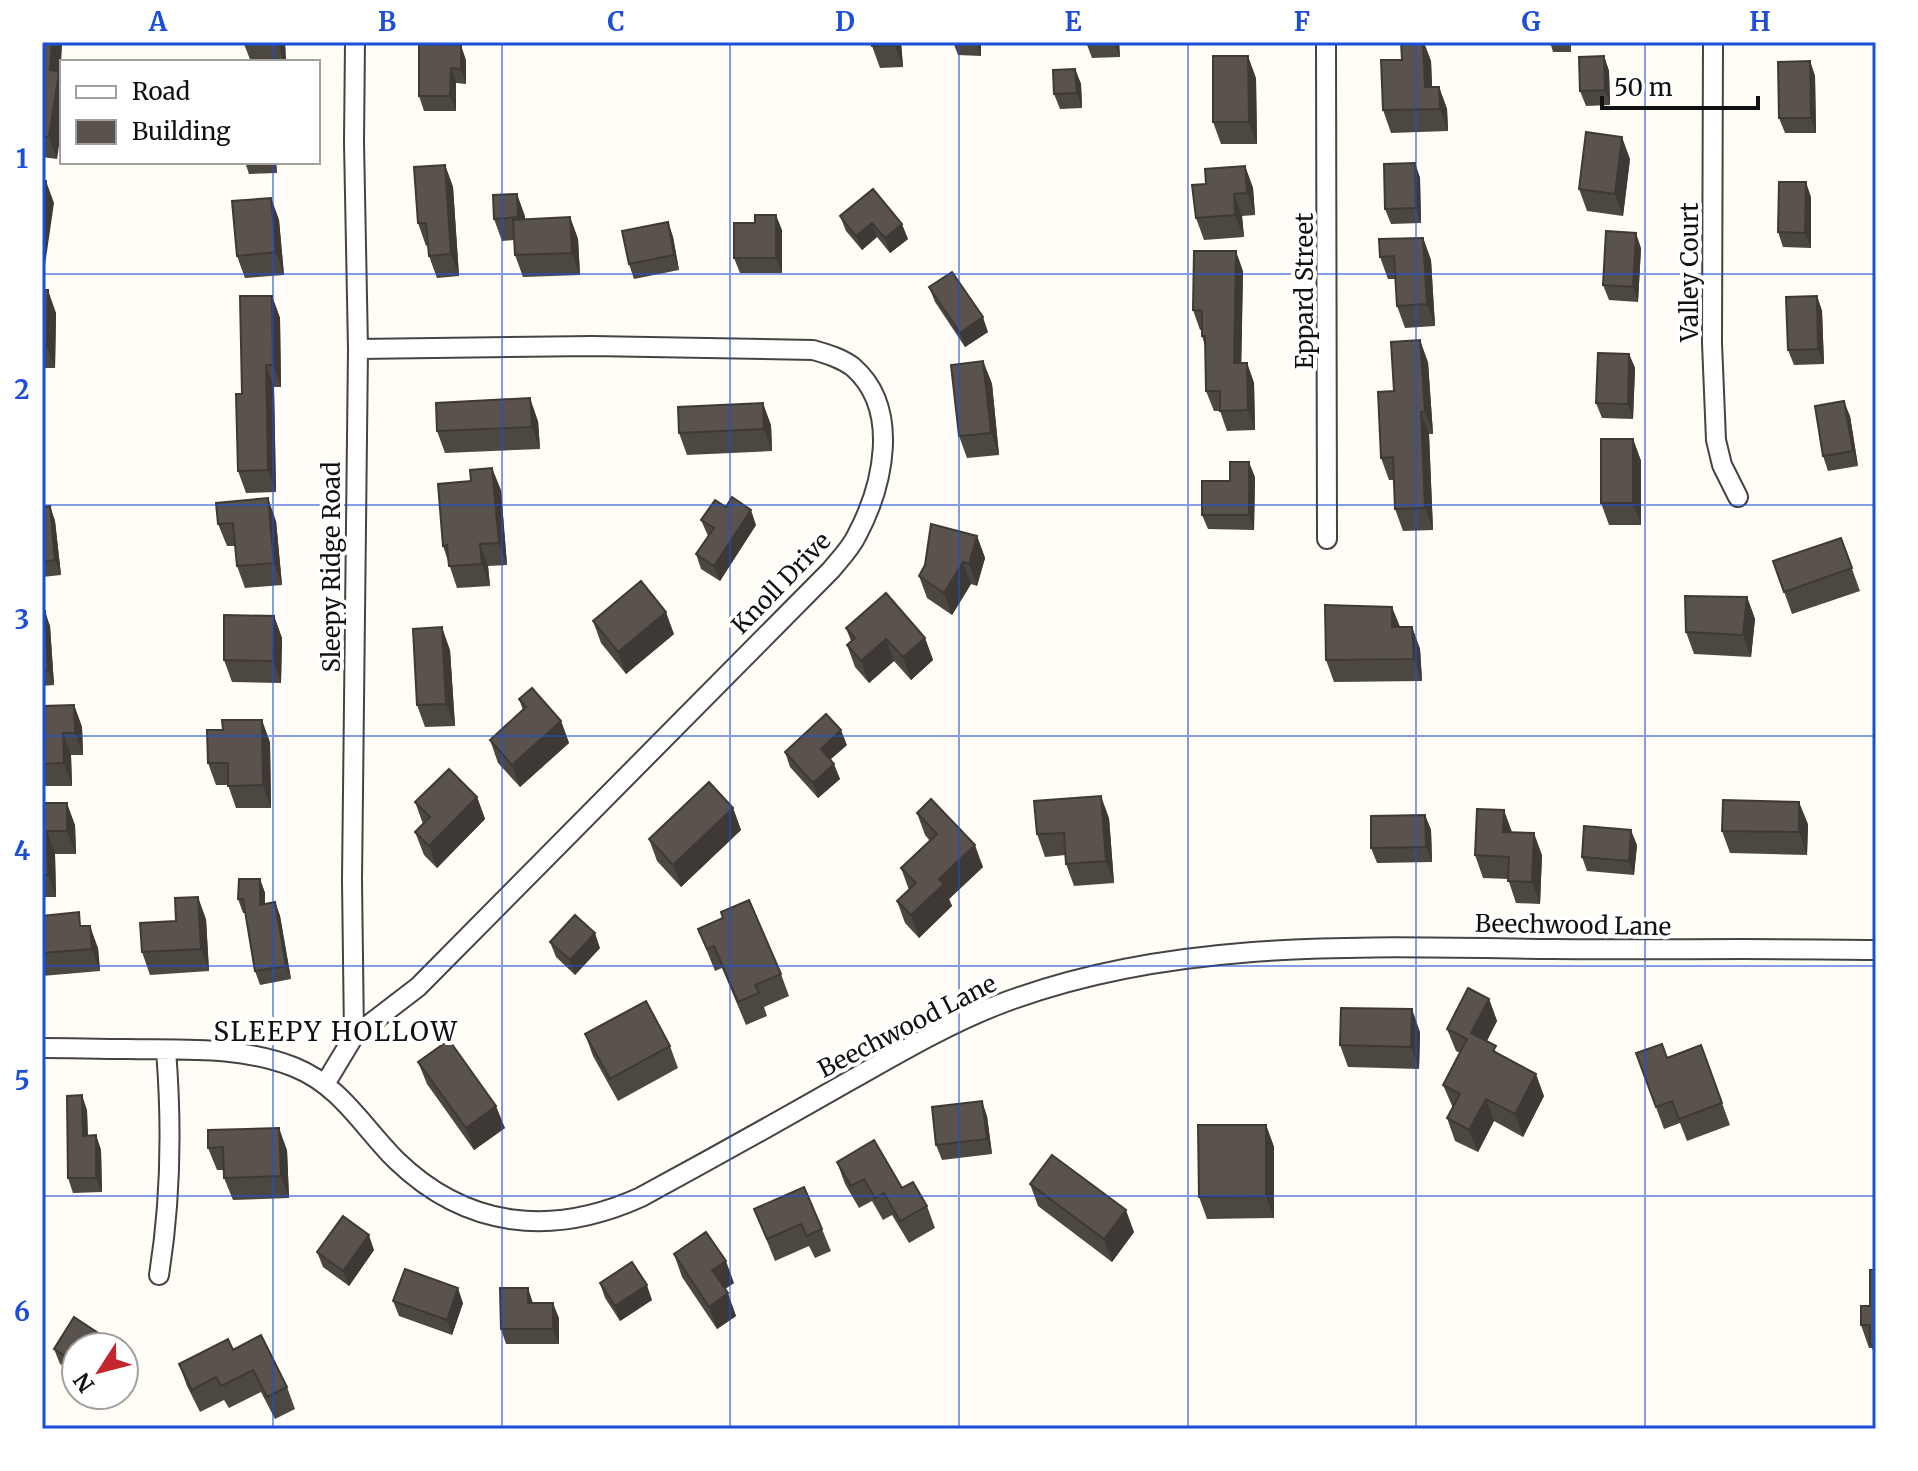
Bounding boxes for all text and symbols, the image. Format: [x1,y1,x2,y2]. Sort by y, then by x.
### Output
text: A [148,5,168,38]
text: B [378,5,396,38]
text: C [607,5,625,38]
text: D [835,5,855,38]
text: E [1065,5,1082,38]
text: F [1294,5,1310,38]
text: G [1522,5,1541,38]
text: H [1749,5,1771,38]
legend [60,60,320,164]
scale bar [1602,60,1758,110]
text: 50 m [1614,72,1673,103]
text: Road [132,76,190,107]
text: Building [132,116,231,147]
text: 1 [16,142,28,175]
street label: Valley Court [1674,202,1705,343]
street label: Eppard Street [1289,212,1320,369]
text: 2 [14,373,30,406]
street label: Sleepy Ridge Road [316,462,347,672]
street label: Knoll Drive [725,526,837,640]
text: 3 [15,603,29,636]
text: 4 [14,834,31,867]
street label: Beechwood Lane [1475,908,1671,942]
street label: Beechwood Lane [812,968,1002,1084]
district label: SLEEPY HOLLOW [213,1015,459,1048]
text: 5 [14,1064,30,1097]
text: 6 [14,1295,30,1328]
north arrow [60,1331,140,1411]
text: N [67,1367,100,1398]

